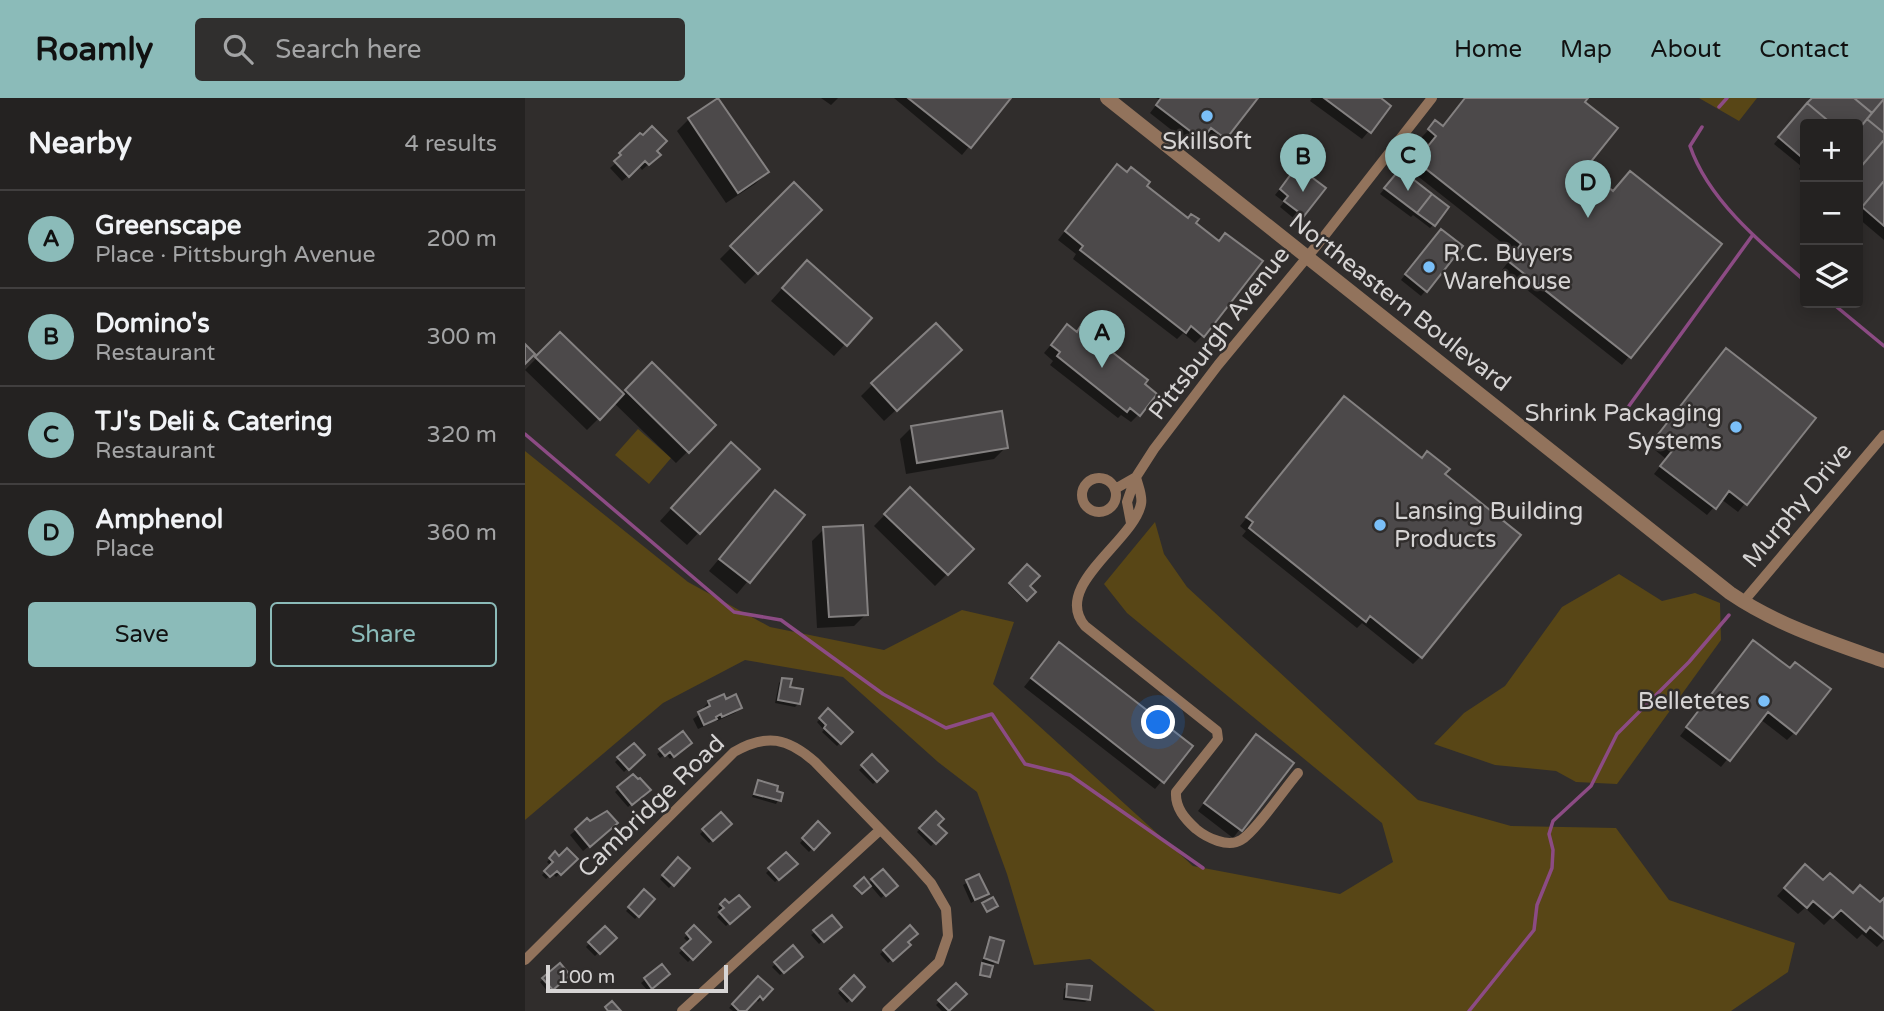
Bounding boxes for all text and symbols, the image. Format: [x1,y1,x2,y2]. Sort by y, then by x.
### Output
search box [195,18,685,81]
text: Roamly [35,30,153,69]
icon: search [219,30,257,68]
text: Search here [275,34,422,65]
text: Home [1454,35,1522,64]
text: Map [1560,35,1612,64]
text: About [1650,35,1721,64]
text: Contact [1759,35,1849,64]
marker: Skillsoft [1199,108,1215,124]
map controls [1800,119,1863,308]
button: + [1800,119,1863,182]
text: Nearby [28,125,132,162]
place label: Skillsoft [1162,127,1252,156]
text: 4 results [404,130,497,158]
pin: C [1385,133,1431,191]
pin: B [1280,134,1326,192]
pin: D [1565,160,1611,218]
button: − [1800,182,1863,245]
street label: Northeastern Boulevard [1283,207,1516,398]
text: Greenscape [95,210,242,241]
text: A [42,225,60,253]
text: 200 m [427,225,497,253]
place label: R.C. Buyers Warehouse [1443,239,1573,296]
text: Place · Pittsburgh Avenue [95,241,376,269]
street label: Pittsburgh Avenue [1143,241,1296,426]
button: layers [1800,245,1863,308]
marker: R.C. Buyers Warehouse [1421,259,1437,275]
text: Domino's [95,308,210,339]
pin: A [1079,310,1125,368]
text: B [43,323,59,351]
text: 300 m [427,323,497,351]
text: Restaurant [95,339,215,367]
place label: Shrink Packaging Systems [1525,399,1722,456]
text: TJ's Deli & Catering [95,406,333,437]
marker: Shrink Packaging Systems [1728,419,1744,435]
text: C [43,421,59,449]
text: 320 m [427,421,497,449]
text: Restaurant [95,437,215,465]
street label: Murphy Drive [1737,437,1858,574]
place label: Lansing Building Products [1394,497,1583,554]
text: Amphenol [95,504,223,535]
marker: Lansing Building Products [1372,517,1388,533]
text: D [42,519,60,547]
text: 360 m [427,519,497,547]
text: Place [95,535,154,563]
button: Save [28,602,256,667]
button: Share [270,602,497,667]
place label: Belletetes [1638,687,1750,716]
marker: Belletetes [1756,693,1772,709]
your location [1141,705,1175,739]
street label: Cambridge Road [572,729,731,884]
scale bar [546,962,728,994]
text: 100 m [557,966,615,988]

